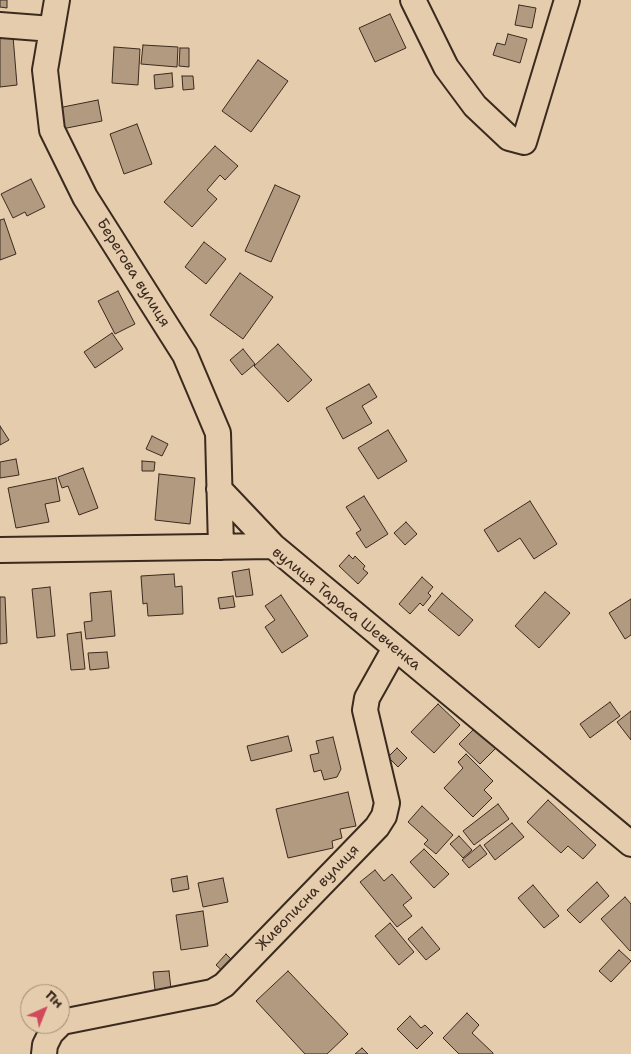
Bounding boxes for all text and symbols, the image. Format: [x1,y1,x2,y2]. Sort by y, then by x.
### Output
street label: Берегова вулиця [92,215,174,331]
street label: вулиця Тараса Шевченка [268,543,424,675]
street label: Живописна вулиця [253,841,363,955]
north arrow [20,984,70,1034]
text: Пн [42,986,68,1012]

